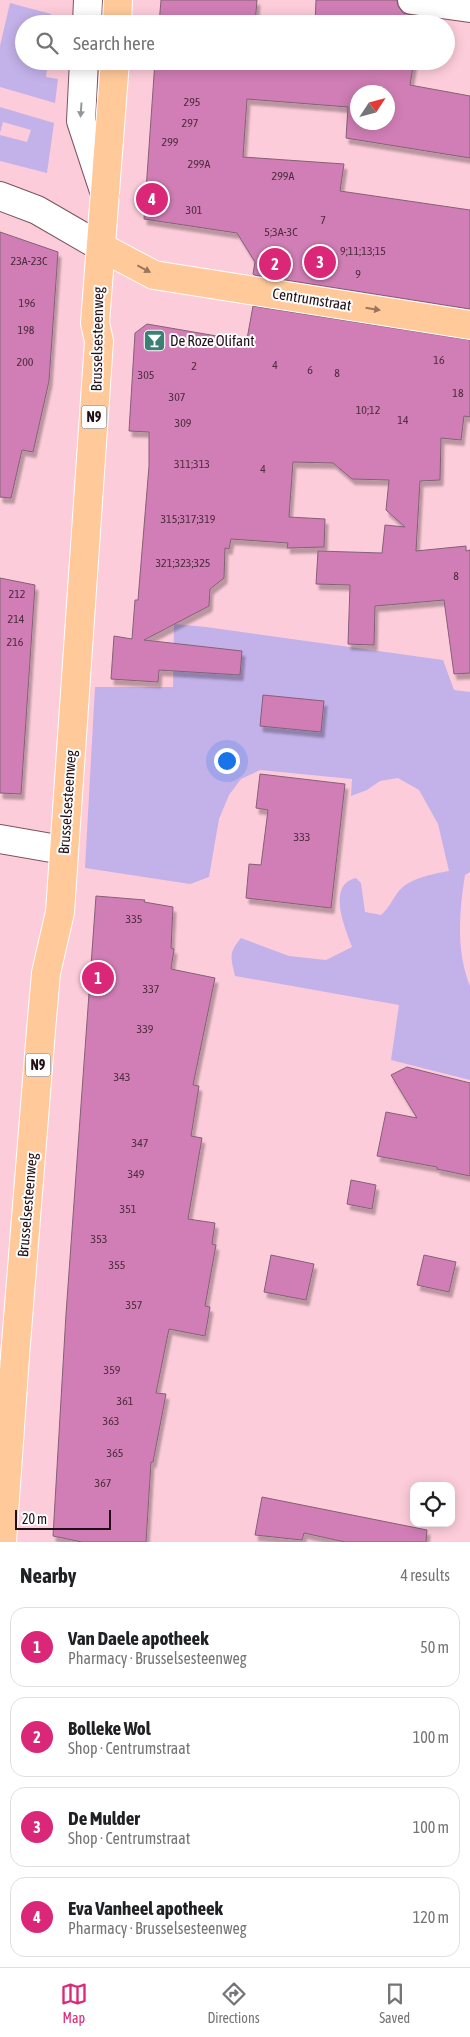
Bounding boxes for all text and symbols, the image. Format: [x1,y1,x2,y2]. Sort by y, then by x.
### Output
search box [15,15,455,70]
icon: search [33,29,61,57]
text: Search here [73,32,155,54]
north arrow [350,85,395,130]
house number: 295 [184,95,200,109]
one-way arrow [77,102,85,118]
house number: 297 [182,116,199,130]
house number: 299 [162,135,179,149]
house number: 299A [188,157,211,171]
house number: 299A [272,169,295,183]
pin: 4 [136,180,168,218]
house number: 301 [186,203,203,217]
house number: 7 [320,213,326,227]
house number: 5;3A-3C [264,225,298,239]
pin: 3 [304,243,336,281]
house number: 9;11;13;15 [340,244,386,258]
pin: 2 [259,245,291,283]
house number: 23A-23C [11,254,48,268]
one-way arrow [137,265,151,273]
house number: 9 [355,267,361,281]
street label: Centrumstraat [271,284,353,314]
street label: Brusselsesteenweg [88,286,106,391]
house number: 196 [19,296,36,310]
one-way arrow [365,306,381,314]
house number: 198 [18,323,35,337]
bar icon: De Roze Olifant [142,328,166,352]
place label: De Roze Olifant [170,332,255,349]
house number: 16 [433,353,445,367]
house number: 200 [17,355,34,369]
house number: 4 [272,358,278,372]
house number: 2 [191,359,197,373]
house number: 6 [307,363,313,377]
house number: 8 [334,366,340,380]
house number: 305 [138,368,154,382]
house number: 18 [452,386,464,400]
house number: 307 [169,390,186,404]
house number: 10;12 [356,403,380,417]
road number: N9 [82,406,106,428]
house number: 14 [397,413,409,427]
house number: 309 [175,416,192,430]
house number: 311;313 [174,457,210,471]
house number: 4 [260,462,266,476]
house number: 315;317;319 [160,512,216,526]
house number: 321;323;325 [155,556,211,570]
house number: 8 [453,569,459,583]
house number: 212 [9,587,25,601]
house number: 214 [8,612,25,626]
house number: 216 [7,635,24,649]
your location [214,748,240,774]
street label: Brusselsesteenweg [55,749,79,855]
house number: 333 [294,830,310,844]
house number: 335 [126,912,142,926]
pin: 1 [82,959,114,997]
house number: 337 [143,982,160,996]
house number: 339 [137,1022,154,1036]
road number: N9 [26,1054,50,1076]
house number: 343 [114,1070,130,1084]
house number: 347 [132,1136,149,1150]
street label: Brusselsesteenweg [14,1152,40,1258]
house number: 349 [128,1167,145,1181]
house number: 351 [120,1202,137,1216]
house number: 353 [91,1232,107,1246]
house number: 355 [109,1258,125,1272]
house number: 357 [126,1298,143,1312]
house number: 359 [104,1363,121,1377]
house number: 361 [117,1394,134,1408]
house number: 363 [103,1414,119,1428]
house number: 365 [107,1446,123,1460]
house number: 367 [95,1476,112,1490]
map controls [410,1482,455,1527]
button: locate [410,1482,455,1527]
scale bar [15,1507,111,1530]
text: 20 m [22,1511,47,1527]
text: Nearby [20,1563,76,1587]
text: 4 results [400,1566,450,1584]
text: Van Daele apotheek [68,1627,209,1649]
text: 1 [33,1638,41,1656]
text: 50 m [420,1638,449,1656]
text: Pharmacy · Brusselsesteenweg [68,1649,247,1667]
text: Bolleke Wol [68,1717,151,1739]
text: 2 [33,1728,41,1746]
text: 100 m [413,1728,449,1746]
text: Shop · Centrumstraat [68,1739,190,1757]
text: De Mulder [68,1807,140,1829]
text: 3 [33,1818,41,1836]
text: 100 m [413,1818,449,1836]
text: Shop · Centrumstraat [68,1829,190,1847]
text: Eva Vanheel apotheek [68,1897,223,1919]
text: 4 [33,1908,41,1926]
text: 120 m [413,1908,449,1926]
text: Pharmacy · Brusselsesteenweg [68,1919,247,1937]
tab: Map [60,1980,88,2026]
tab: Directions [207,1980,260,2026]
tab: Saved [379,1980,410,2026]

